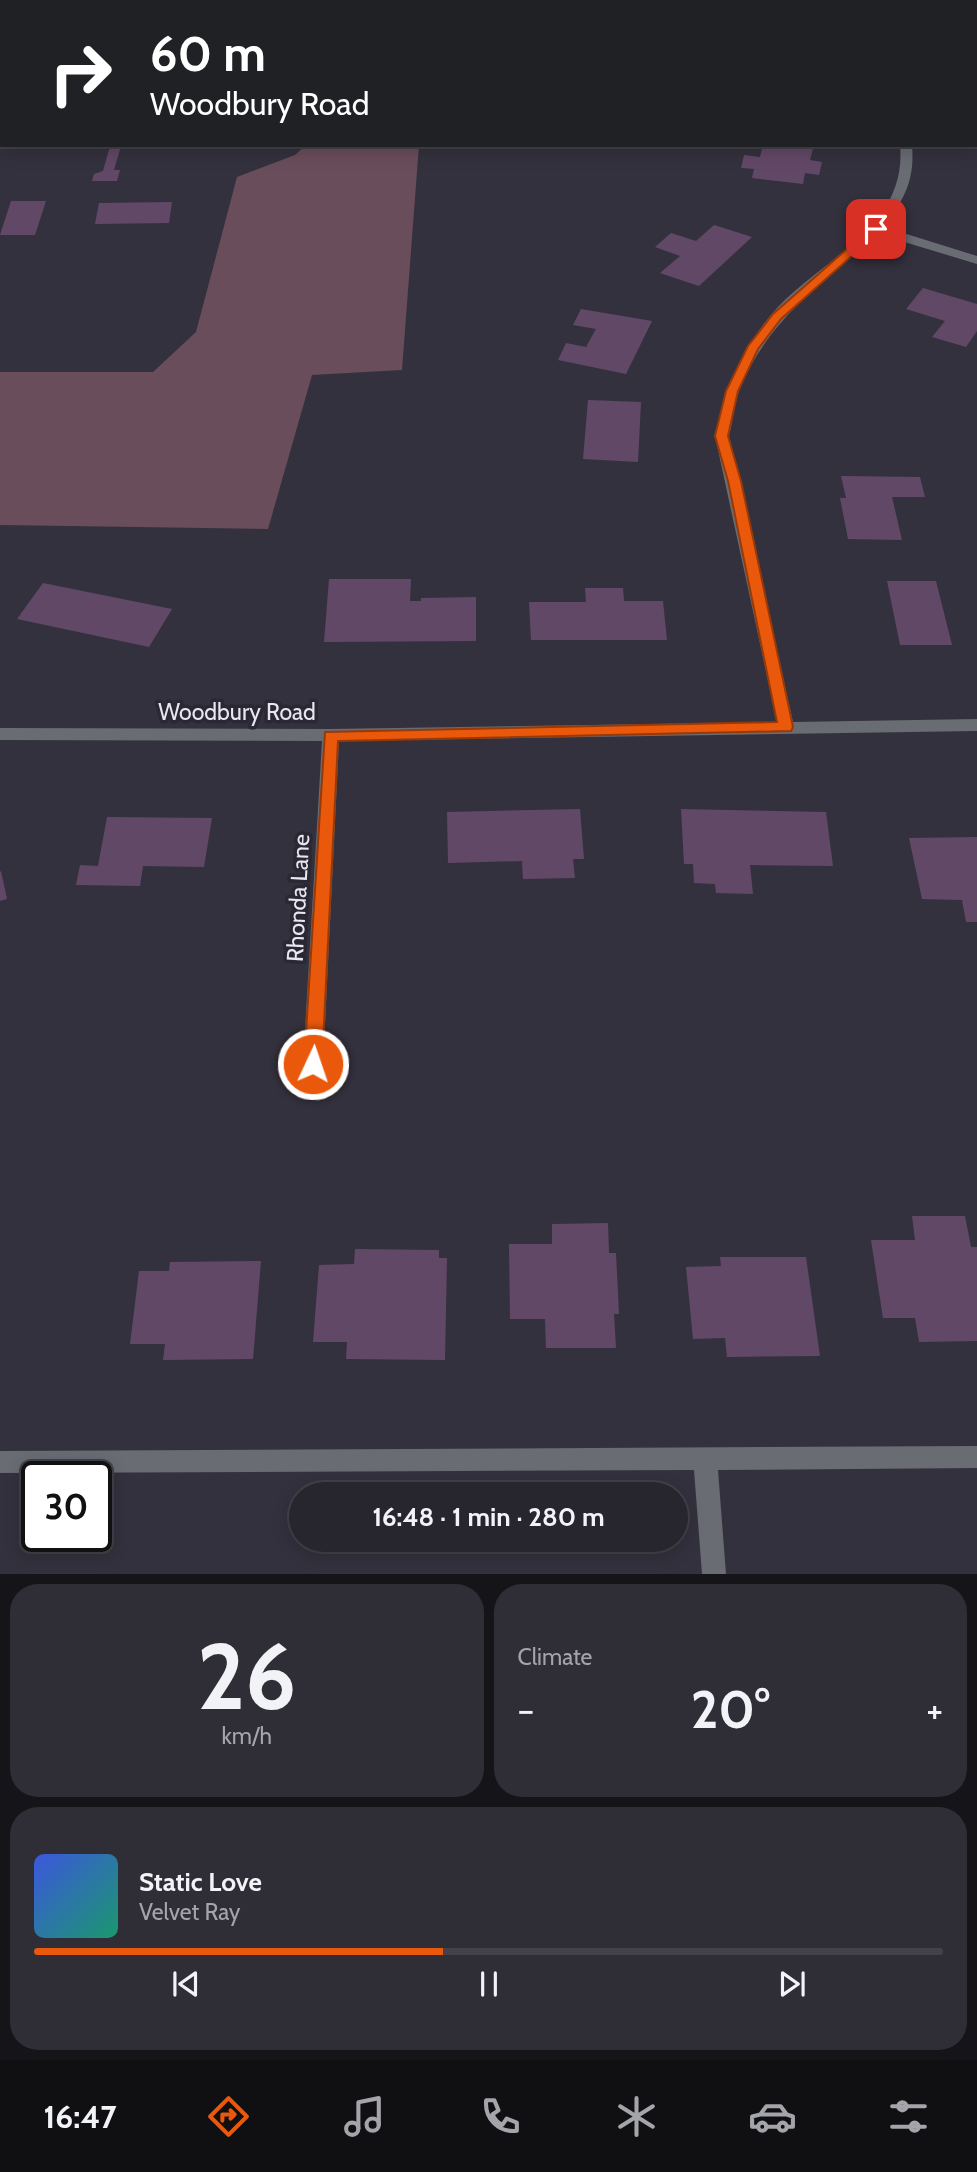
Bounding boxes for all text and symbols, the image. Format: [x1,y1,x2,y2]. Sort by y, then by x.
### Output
text: 60 m [150,24,266,83]
icon: right [35,28,126,119]
text: Woodbury Road [150,84,369,123]
pin [846,199,906,259]
icon: arrive [857,210,895,248]
street label: Woodbury Road [158,698,316,726]
street label: Rhonda Lane [281,833,315,963]
position arrow [276,1027,350,1101]
speed limit sign: 30 [21,1461,112,1552]
text: 16:48 · 1 min · 280 m [372,1501,605,1533]
text: 26 [197,1621,296,1732]
text: Climate [518,1643,592,1671]
text: 20° [691,1678,770,1741]
text: − [518,1686,534,1733]
text: + [926,1686,943,1733]
text: km/h [222,1722,272,1750]
text: Static Love [139,1866,262,1898]
text: Velvet Ray [139,1898,240,1926]
icon: previous [167,1965,205,2003]
icon: pause [470,1965,508,2003]
icon: next [773,1965,811,2003]
icon: directions [204,2092,253,2141]
icon: music [340,2092,389,2141]
icon: phone [476,2092,525,2141]
icon: climate [612,2092,661,2141]
icon: car [748,2092,797,2141]
icon: filters [884,2092,933,2141]
text: 16:47 [44,2097,117,2136]

